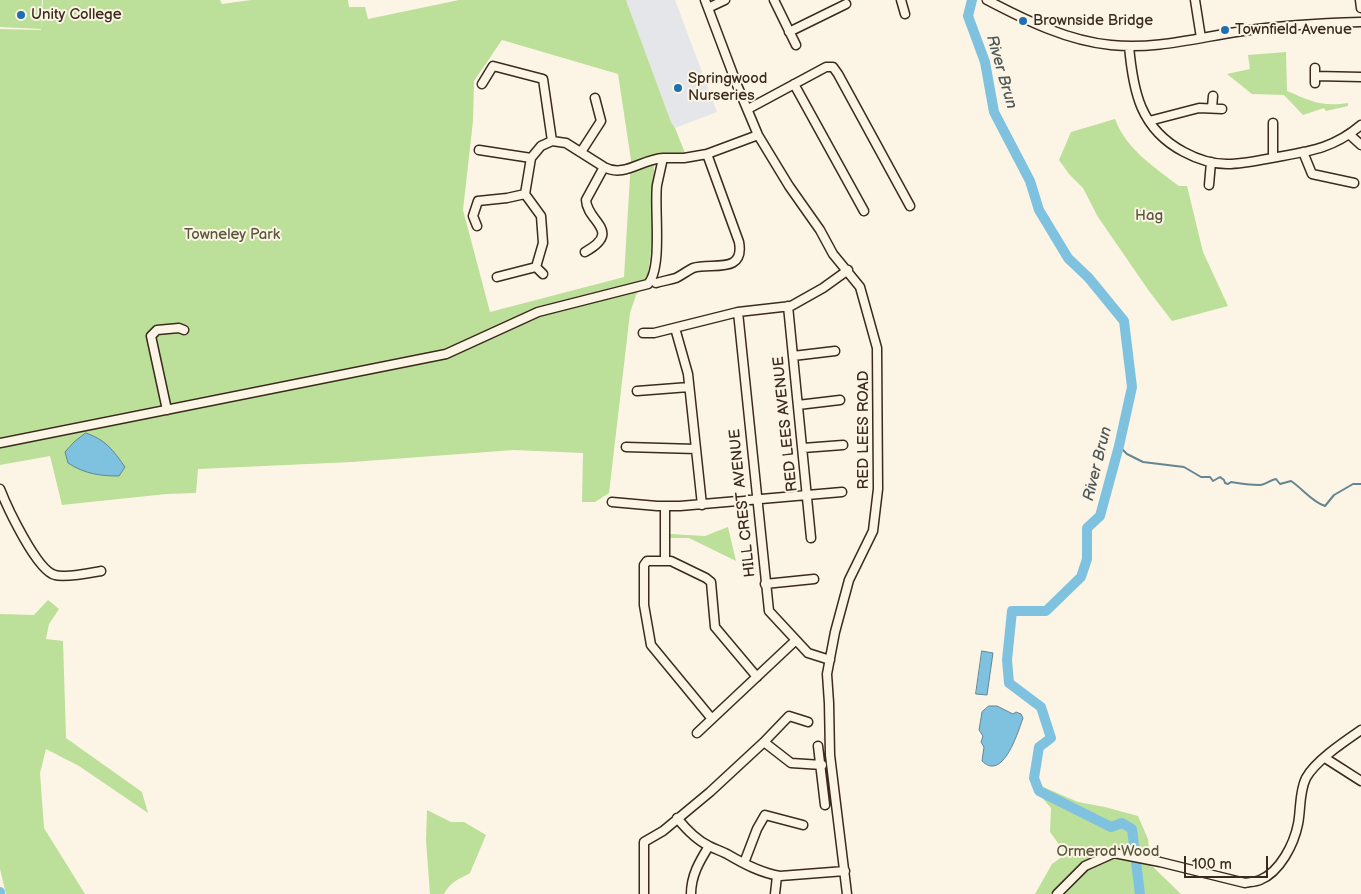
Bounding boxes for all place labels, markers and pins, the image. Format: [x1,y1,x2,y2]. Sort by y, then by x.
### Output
place label: Unity College [31,6,122,24]
marker: Unity College [15,9,27,21]
place label: Brownside Bridge [1033,12,1153,30]
marker: Brownside Bridge [1017,15,1029,27]
place label: Townfield Avenue [1235,21,1352,39]
marker: Townfield Avenue [1219,24,1231,36]
place label: Springwood Nurseries [688,70,767,105]
marker: Springwood Nurseries [672,82,684,94]

